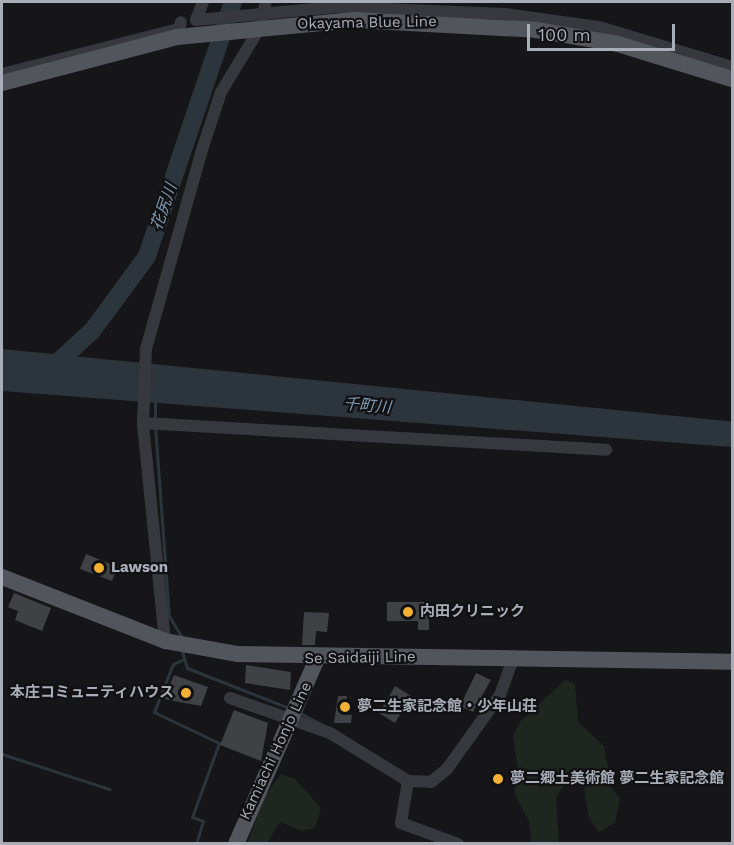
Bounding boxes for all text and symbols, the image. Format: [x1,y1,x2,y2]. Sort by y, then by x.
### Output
scale bar [530,12,678,50]
street label: Okayama Blue Line [297,13,437,33]
text: 100 m [538,24,591,45]
water label: 花尻川 [147,181,181,233]
water label: 千町川 [342,394,392,418]
place label: Lawson [111,559,168,577]
marker: Lawson [92,561,106,575]
place label: 内田クリニック [420,603,525,621]
marker: 内田クリニック [401,605,415,619]
street label: Se Saidaiji Line [304,648,416,668]
street label: Kamiachi Honjo Line [236,679,316,823]
place label: 本庄コミュニティハウス [9,684,174,702]
marker: 本庄コミュニティハウス [179,686,193,700]
place label: 夢二生家記念館・少年山荘 [357,698,537,716]
marker: 夢二生家記念館・少年山荘 [338,700,352,714]
place label: 夢二郷土美術館 夢二生家記念館 [510,770,724,788]
marker: 夢二郷土美術館 夢二生家記念館 [491,772,505,786]

